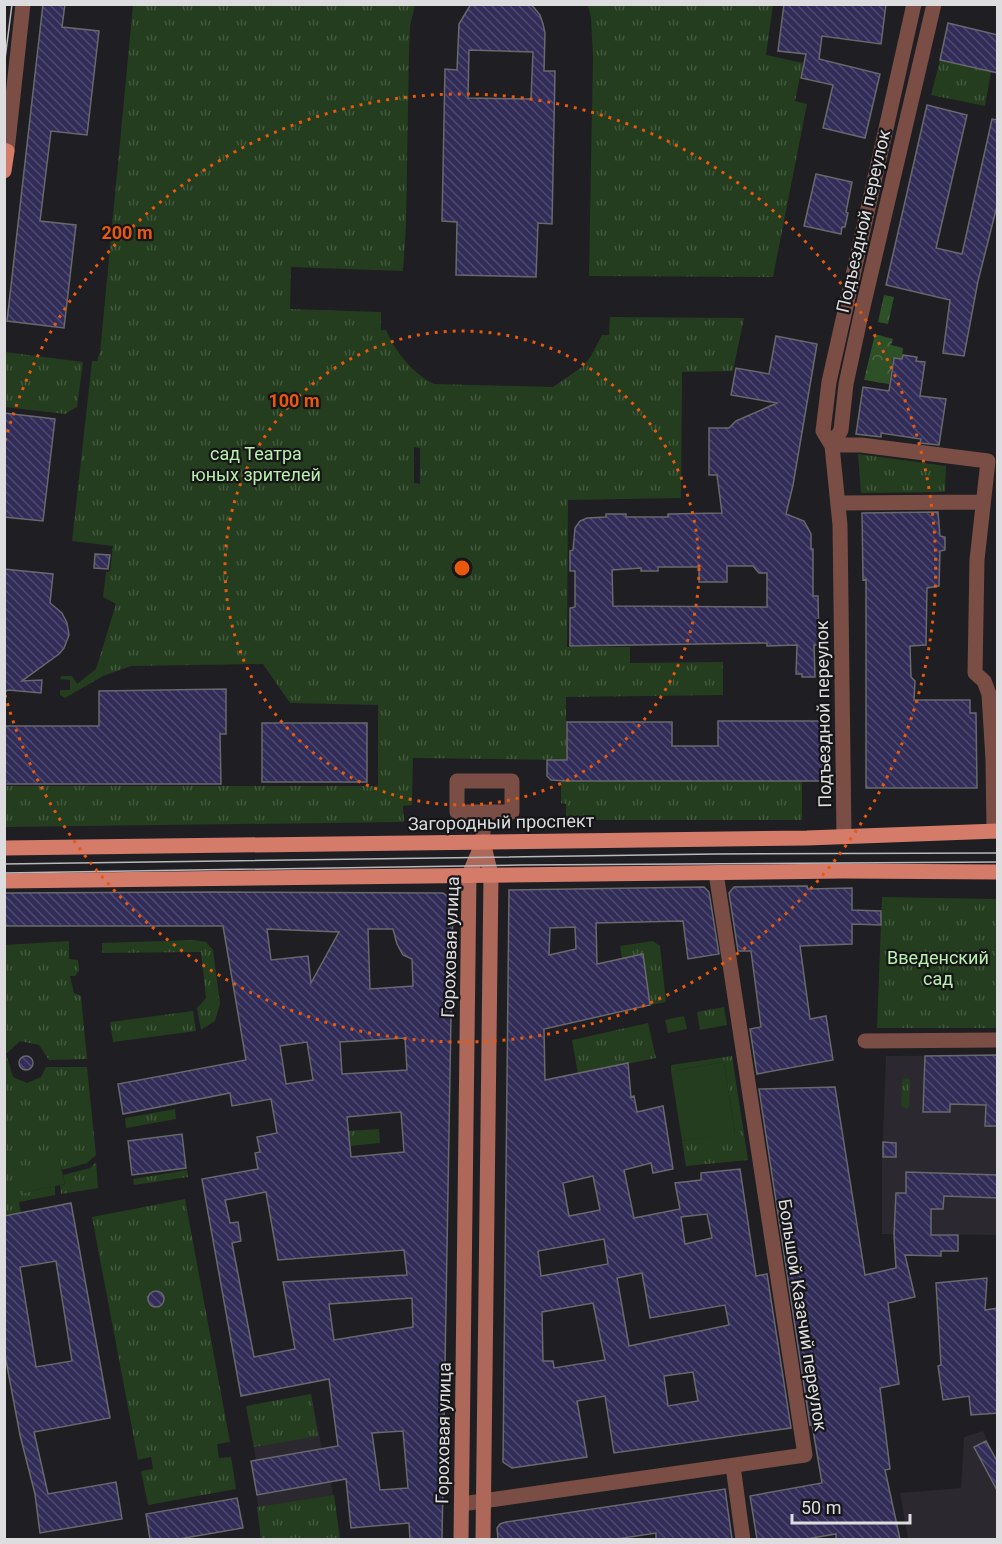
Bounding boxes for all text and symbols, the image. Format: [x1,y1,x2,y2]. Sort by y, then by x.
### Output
street label: Подъездной переулок [832,127,894,315]
text: 200 m [101,222,153,243]
text: 100 m [268,390,320,411]
park label: сад Театра юных зрителей [191,443,321,485]
centre of rings [452,558,472,578]
street label: Подъездной переулок [811,620,835,808]
street label: Загородный проспект [408,810,595,834]
street label: Гороховая улица [437,876,463,1018]
park label: Введенский сад [887,947,989,989]
street label: Большой Казачий переулок [774,1197,832,1433]
street label: Гороховая улица [431,1362,455,1504]
scale bar [792,1487,910,1525]
text: 50 m [801,1497,841,1518]

